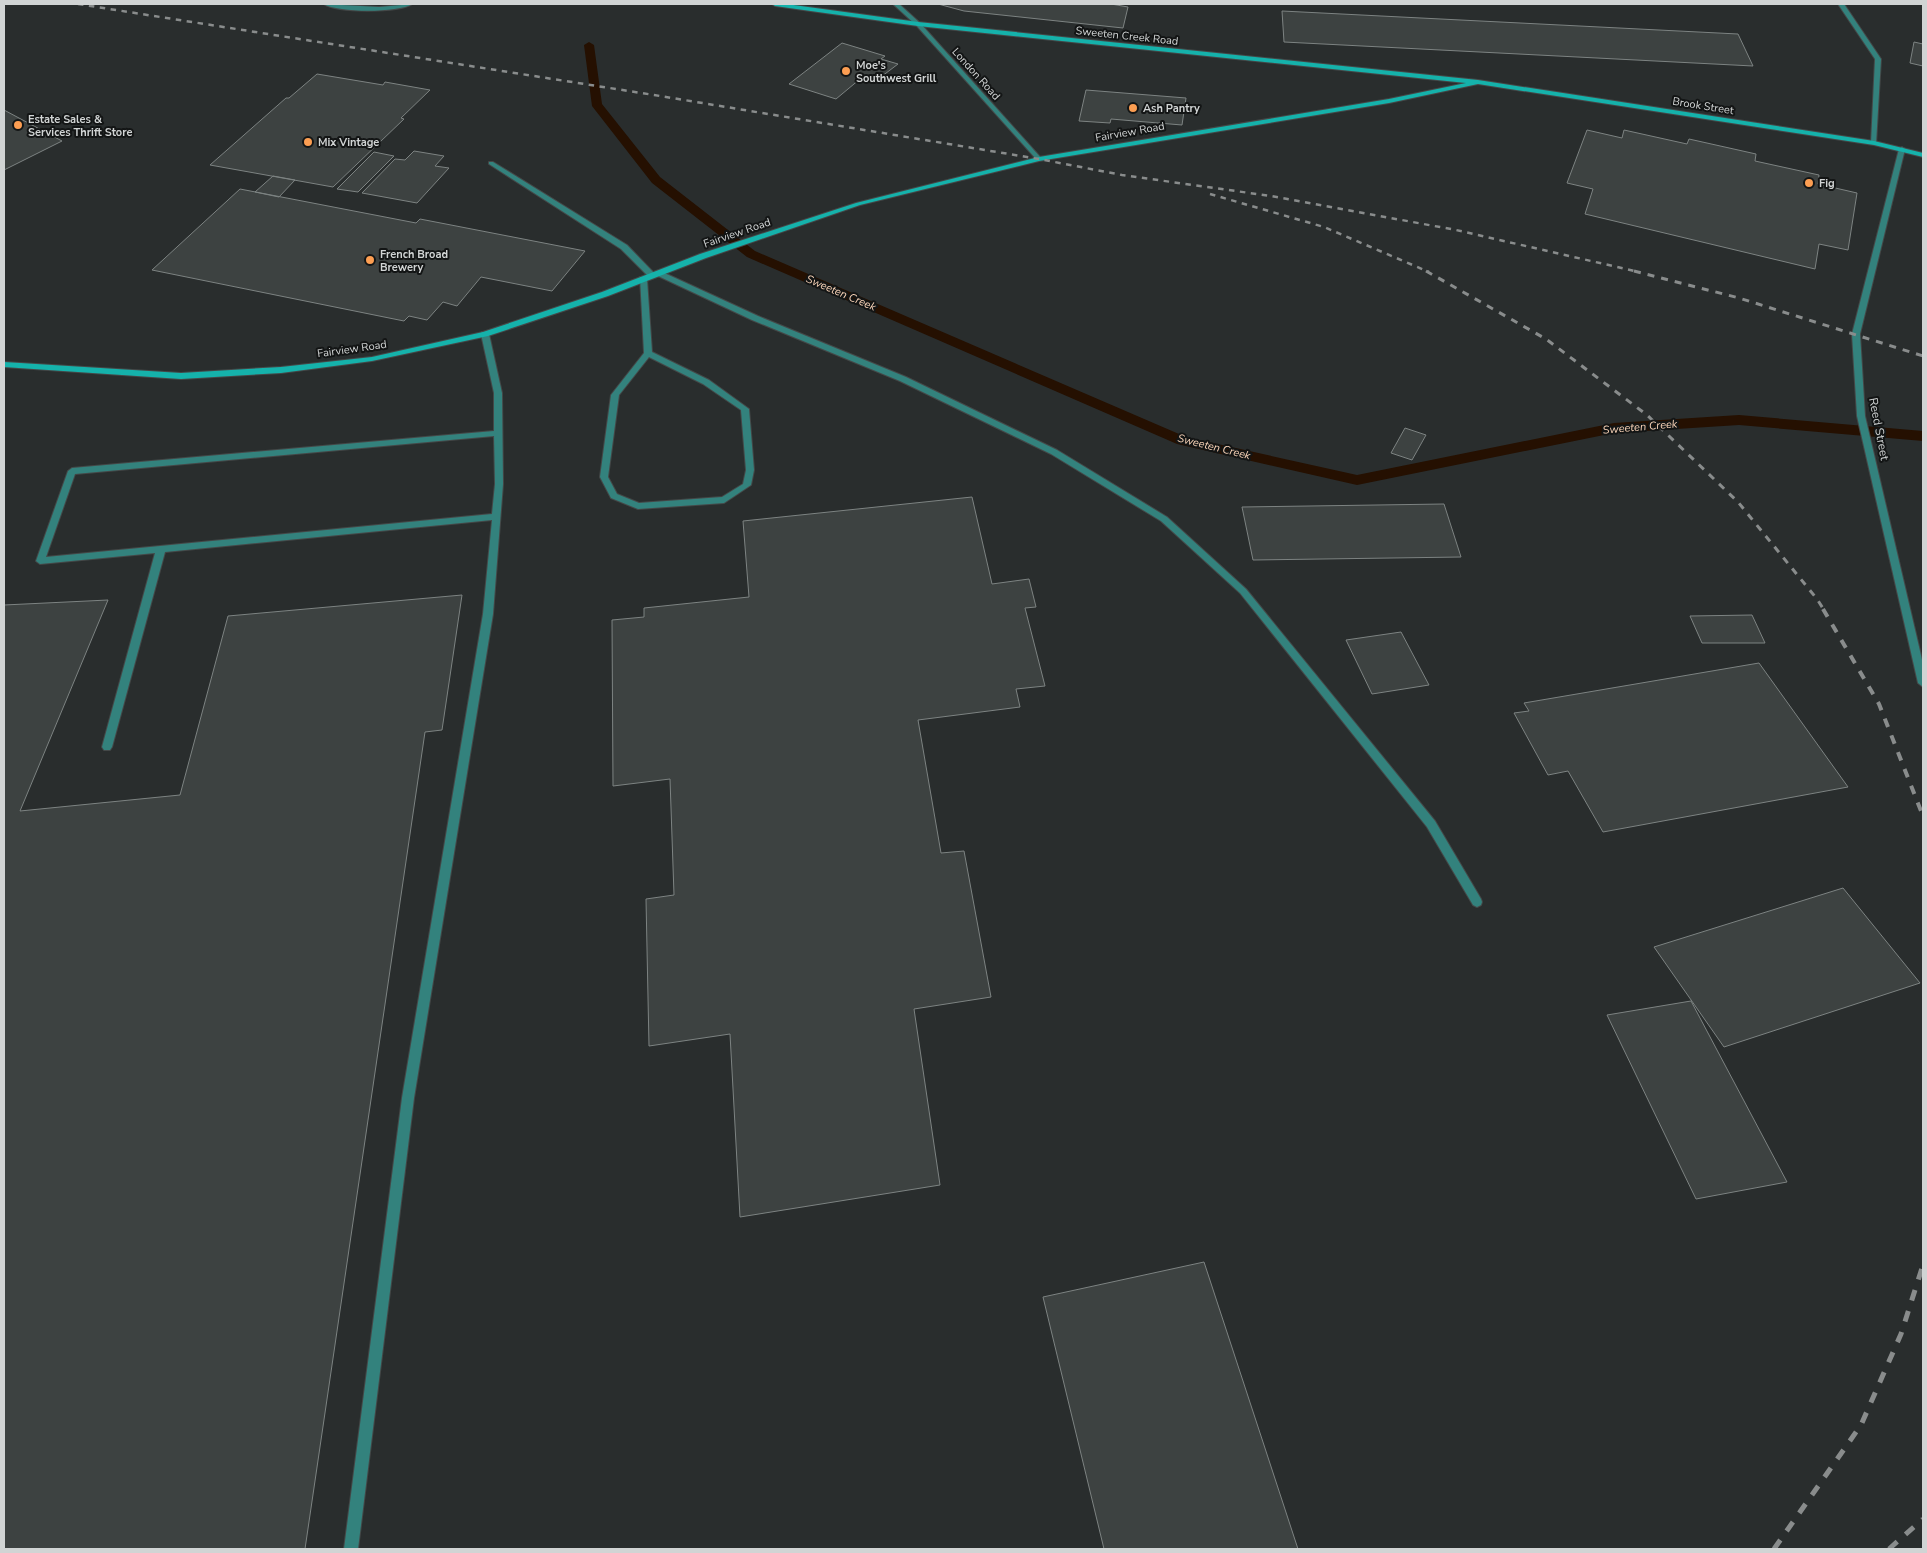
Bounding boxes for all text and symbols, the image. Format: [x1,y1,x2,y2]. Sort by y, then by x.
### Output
street label: Sweeten Creek Road [1075,23,1179,49]
street label: London Road [949,45,1003,103]
place label: Moe's Southwest Grill [856,58,937,86]
marker: Moe's Southwest Grill [840,65,852,77]
street label: Brook Street [1671,94,1735,118]
place label: Ash Pantry [1143,101,1200,116]
marker: Ash Pantry [1127,102,1139,114]
place label: Estate Sales & Services Thrift Store [28,112,132,140]
marker: Estate Sales & Services Thrift Store [12,119,24,131]
street label: Fairview Road [1094,119,1166,145]
place label: Mix Vintage [318,135,379,150]
marker: Mix Vintage [302,136,314,148]
place label: Fig [1819,176,1835,191]
marker: Fig [1803,177,1815,189]
street label: Fairview Road [701,214,773,252]
place label: French Broad Brewery [380,247,448,275]
marker: French Broad Brewery [364,254,376,266]
water label: Sweeten Creek [804,271,879,315]
street label: Fairview Road [316,337,388,361]
street label: Reed Street [1865,396,1893,462]
water label: Sweeten Creek [1602,416,1678,438]
water label: Sweeten Creek [1176,431,1253,463]

